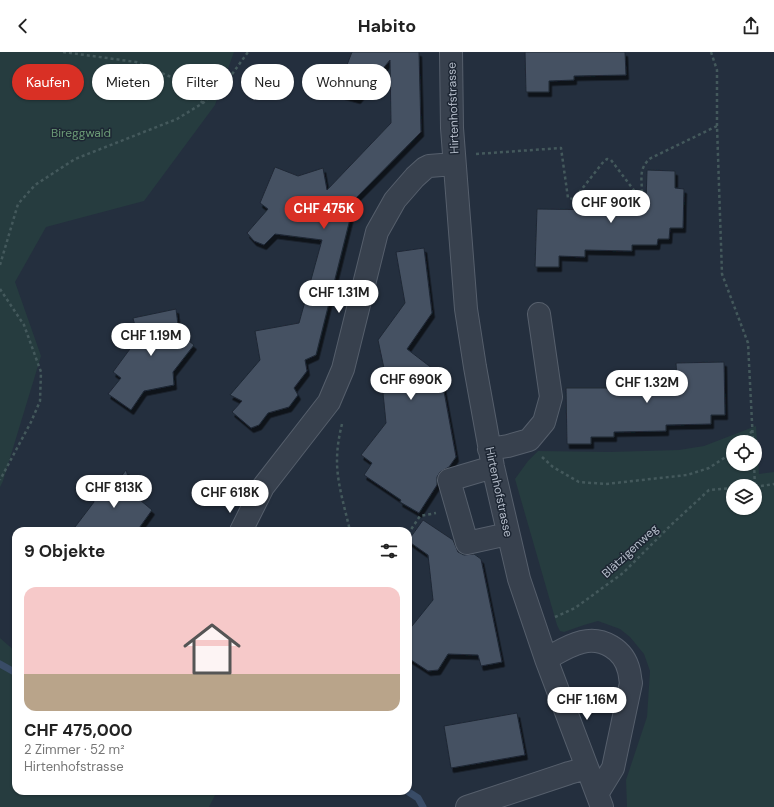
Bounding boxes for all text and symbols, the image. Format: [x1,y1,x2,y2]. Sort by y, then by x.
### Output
text: Habito [358,14,416,38]
icon: back [12,15,34,37]
icon: share [740,15,762,37]
street label: Hirtenhofstrasse [443,62,463,154]
chip: Kaufen [12,64,84,100]
chip: Mieten [92,64,164,100]
chip: Filter [172,64,233,100]
chip: Neu [241,64,294,100]
chip: Wohnung [302,64,391,100]
park label: Bireggwald [51,125,111,141]
pin: CHF 901K [570,190,652,224]
text: CHF 901K [581,194,641,211]
pin: CHF 475K [283,196,365,230]
text: CHF 475K [294,200,354,217]
pin: CHF 1.31M [293,280,385,314]
text: CHF 1.31M [308,284,370,301]
pin: CHF 1.19M [105,323,197,357]
text: CHF 1.19M [120,327,182,344]
pin: CHF 690K [370,367,452,401]
pin: CHF 1.32M [601,370,693,404]
text: CHF 690K [379,371,443,388]
text: CHF 1.32M [615,374,679,391]
map controls [726,435,762,515]
button: locate [726,435,762,471]
street label: Hirtenhofstrasse [482,445,516,539]
pin: CHF 813K [73,475,155,509]
text: CHF 813K [85,479,143,496]
button: layers [726,479,762,515]
pin: CHF 618K [189,480,271,514]
text: CHF 618K [201,484,259,501]
street label: Blätzigenweg [598,520,662,581]
text: 9 Objekte [24,540,105,562]
icon: filters [378,540,400,562]
icon: home [176,613,248,685]
pin: CHF 1.16M [541,687,633,721]
text: CHF 1.16M [556,691,618,708]
text: CHF 475,000 [24,719,133,741]
text: 2 Zimmer · 52 m² [24,741,124,758]
text: Hirtenhofstrasse [24,758,124,775]

